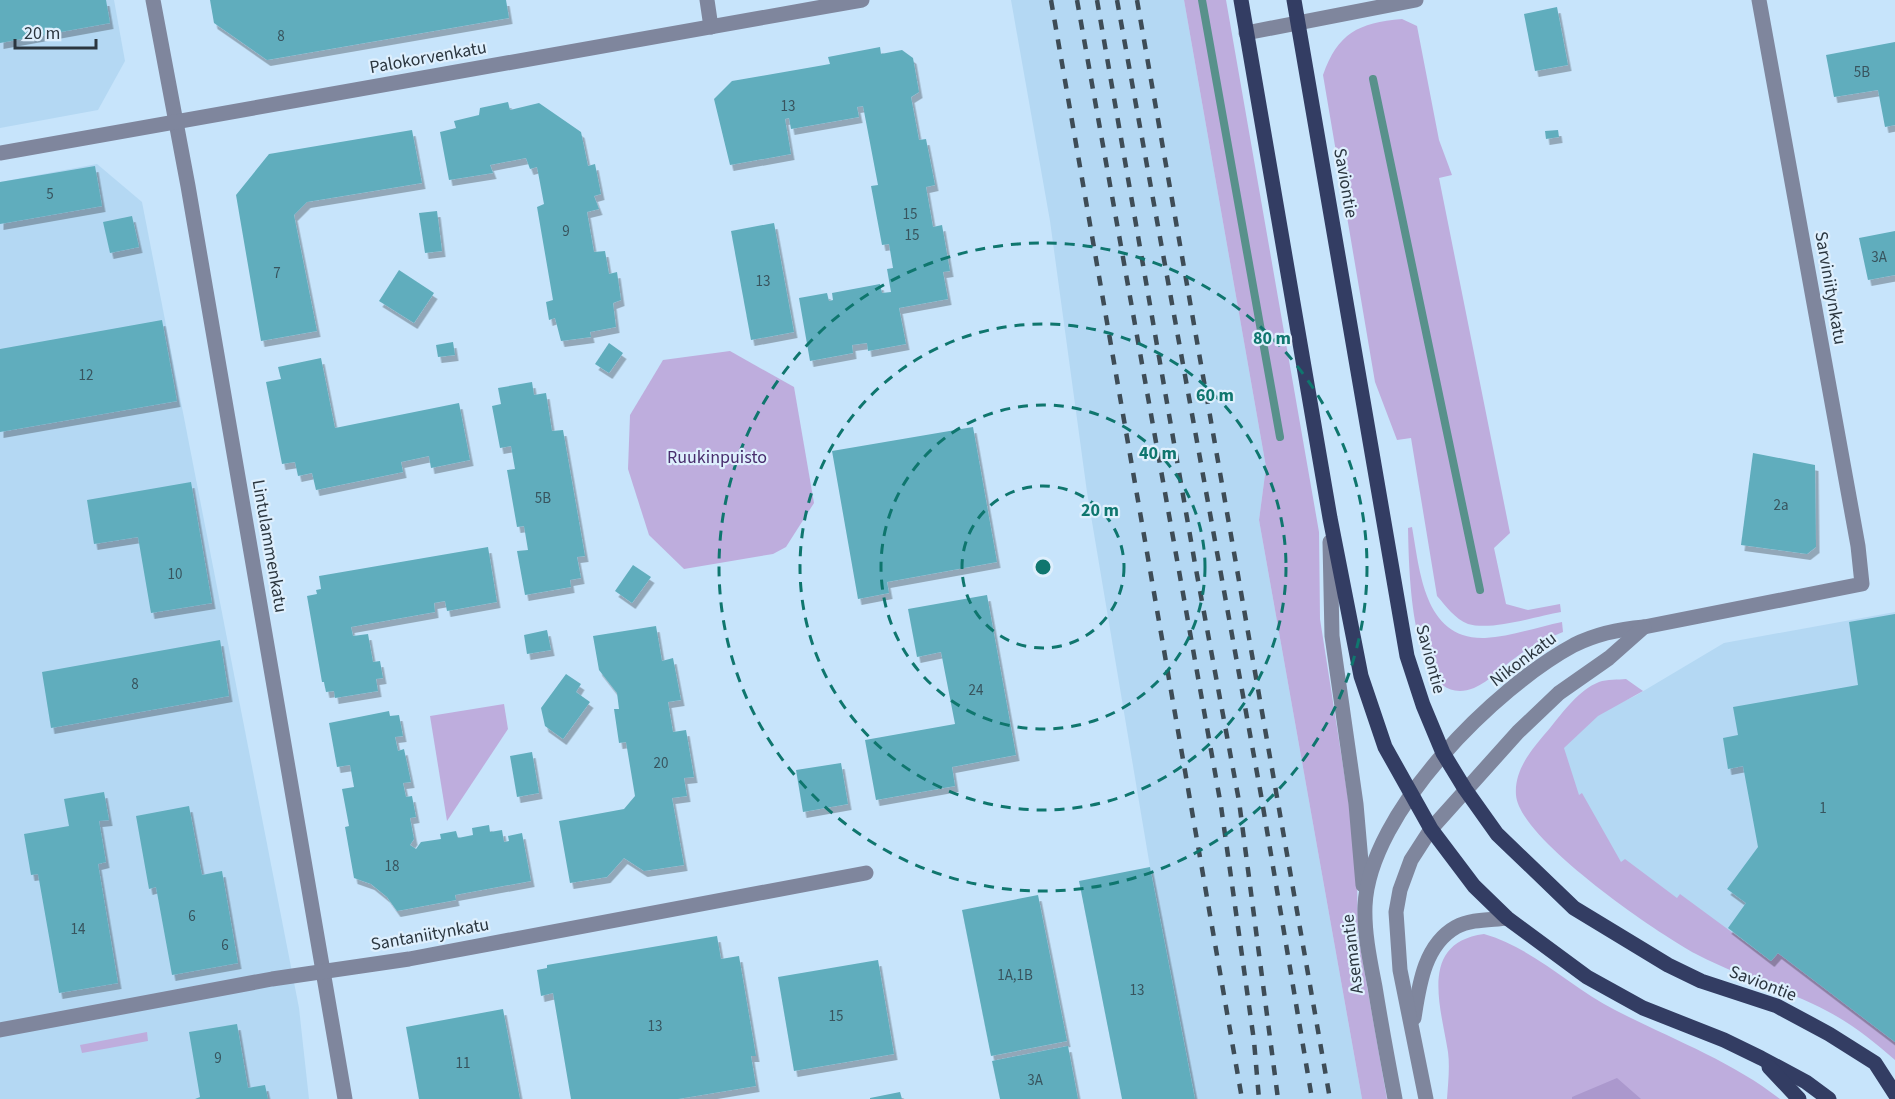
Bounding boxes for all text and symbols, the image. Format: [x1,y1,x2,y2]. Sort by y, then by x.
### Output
scale bar [15,12,96,50]
text: 20 m [24,21,60,46]
house number: 8 [277,26,285,47]
street label: Palokorvenkatu [368,35,489,80]
house number: 5B [1854,62,1870,83]
house number: 13 [781,96,795,117]
street label: Saviontie [1327,146,1364,220]
house number: 5 [46,184,54,205]
house number: 15 [903,204,917,225]
house number: 9 [562,221,570,242]
house number: 15 [905,225,919,246]
street label: Sarviniitynkatu [1808,229,1853,347]
house number: 3A [1871,247,1888,268]
house number: 7 [273,263,281,284]
house number: 13 [756,271,770,292]
text: 80 m [1253,326,1291,351]
house number: 12 [79,365,93,386]
text: 60 m [1196,383,1234,408]
text: 40 m [1139,441,1177,466]
park label: Ruukinpuisto [667,445,767,470]
street label: Lintulammenkatu [246,478,294,615]
house number: 5B [535,488,551,509]
house number: 2a [1773,495,1789,516]
text: 20 m [1081,498,1119,523]
centre of rings [1033,557,1053,577]
house number: 10 [168,564,182,585]
street label: Saviontie [1409,622,1452,697]
street label: Nikonkatu [1485,626,1562,693]
house number: 8 [131,674,139,695]
house number: 24 [969,680,984,701]
house number: 20 [654,753,668,774]
house number: 1 [1819,798,1827,819]
house number: 18 [385,856,399,877]
house number: 6 [188,906,196,927]
street label: Santaniitynkatu [369,912,491,957]
street label: Asemantie [1335,913,1370,995]
house number: 14 [71,919,86,940]
house number: 6 [221,935,229,956]
street label: Saviontie [1725,959,1800,1008]
house number: 1A,1B [997,965,1033,986]
house number: 13 [1130,980,1144,1001]
house number: 15 [829,1006,843,1027]
house number: 13 [648,1016,662,1037]
house number: 9 [214,1048,222,1069]
house number: 11 [456,1053,470,1074]
house number: 3A [1027,1070,1044,1091]

